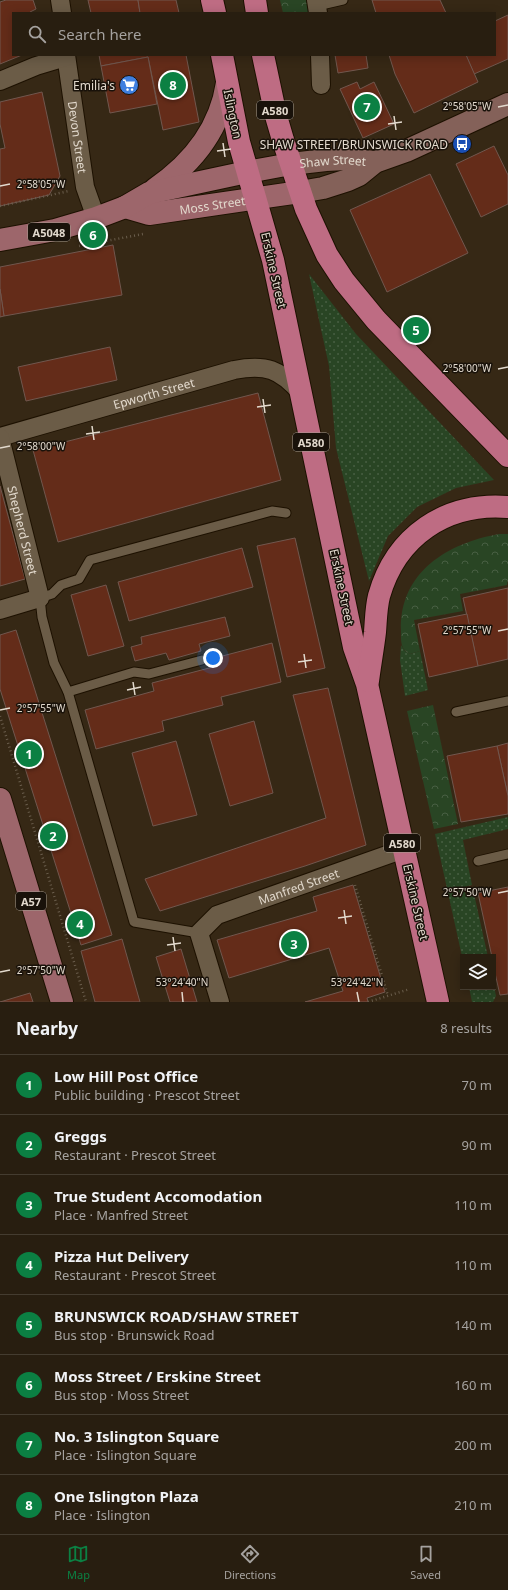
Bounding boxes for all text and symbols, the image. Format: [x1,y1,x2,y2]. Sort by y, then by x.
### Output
search box [12,12,496,56]
icon: search [26,23,48,45]
text: Search here [58,24,141,44]
pin: 8 [160,70,186,100]
supermarket icon: Emilia's [118,74,140,96]
place label: Emilia's [73,77,115,94]
street label: Islington [220,88,246,140]
pin: 7 [354,92,380,122]
text: 2°58'05"W [443,99,492,113]
street label: Devon Street [64,100,92,175]
road number: A580 [257,101,293,119]
bus stop icon: SHAW STREET/BRUNSWICK ROAD [451,133,473,155]
place label: SHAW STREET/BRUNSWICK ROAD [260,136,448,153]
street label: Shaw Street [299,150,368,171]
text: 2°58'05"W [17,177,66,191]
street label: Moss Street [178,191,247,218]
pin: 6 [80,220,106,250]
road number: A5048 [28,223,70,241]
street label: Erskine Street [257,230,291,310]
pin: 5 [403,315,429,345]
text: 2°58'00"W [443,361,492,375]
street label: Epworth Street [111,373,197,413]
road number: A580 [293,433,329,451]
text: 2°58'00"W [17,439,66,453]
street label: Shepherd Street [4,484,43,577]
street label: Erskine Street [326,547,359,627]
text: 2°57'55"W [443,623,492,637]
your location [203,648,223,668]
text: 2°57'55"W [17,701,66,715]
pin: 1 [16,739,42,769]
pin: 2 [40,821,66,851]
road number: A580 [384,834,420,852]
street label: Erskine Street [399,862,433,942]
street label: Manfred Street [256,864,342,908]
text: 2°57'50"W [443,885,492,899]
road number: A57 [16,892,46,910]
pin: 4 [67,909,93,939]
pin: 3 [281,929,307,959]
map controls [460,954,496,990]
button: layers [460,954,496,990]
text: 2°57'50"W [17,963,66,977]
text: 53°24'40"N [156,975,208,989]
text: 53°24'42"N [331,975,383,989]
text: Nearby [16,1017,78,1040]
text: 8 results [440,1019,492,1037]
text: Low Hill Post Office [54,1066,198,1086]
text: 1 [25,1076,33,1094]
text: 70 m [462,1076,492,1094]
text: Public building · Prescot Street [54,1086,240,1104]
text: Greggs [54,1126,107,1146]
text: 2 [25,1136,33,1154]
text: 90 m [462,1136,492,1154]
text: Restaurant · Prescot Street [54,1146,216,1164]
text: True Student Accomodation [54,1186,262,1206]
text: 3 [25,1196,33,1214]
text: 110 m [454,1196,492,1214]
text: Place · Manfred Street [54,1206,188,1224]
text: Pizza Hut Delivery [54,1246,189,1266]
text: 4 [25,1256,33,1274]
text: 110 m [454,1256,492,1274]
text: Restaurant · Prescot Street [54,1266,216,1284]
text: BRUNSWICK ROAD/SHAW STREET [54,1306,299,1326]
text: 5 [25,1316,33,1334]
text: 140 m [454,1316,492,1334]
text: Bus stop · Brunswick Road [54,1326,215,1344]
text: Moss Street / Erskine Street [54,1366,261,1386]
text: 6 [25,1376,33,1394]
text: 160 m [454,1376,492,1394]
text: Bus stop · Moss Street [54,1386,189,1404]
text: No. 3 Islington Square [54,1426,219,1446]
text: 7 [25,1436,33,1454]
text: 200 m [454,1436,492,1454]
text: Place · Islington Square [54,1446,197,1464]
text: One Islington Plaza [54,1486,199,1506]
text: 8 [25,1496,33,1514]
text: 210 m [454,1496,492,1514]
text: Place · Islington [54,1506,150,1524]
tab: Map [67,1543,90,1582]
tab: Directions [224,1543,276,1582]
tab: Saved [410,1543,441,1582]

